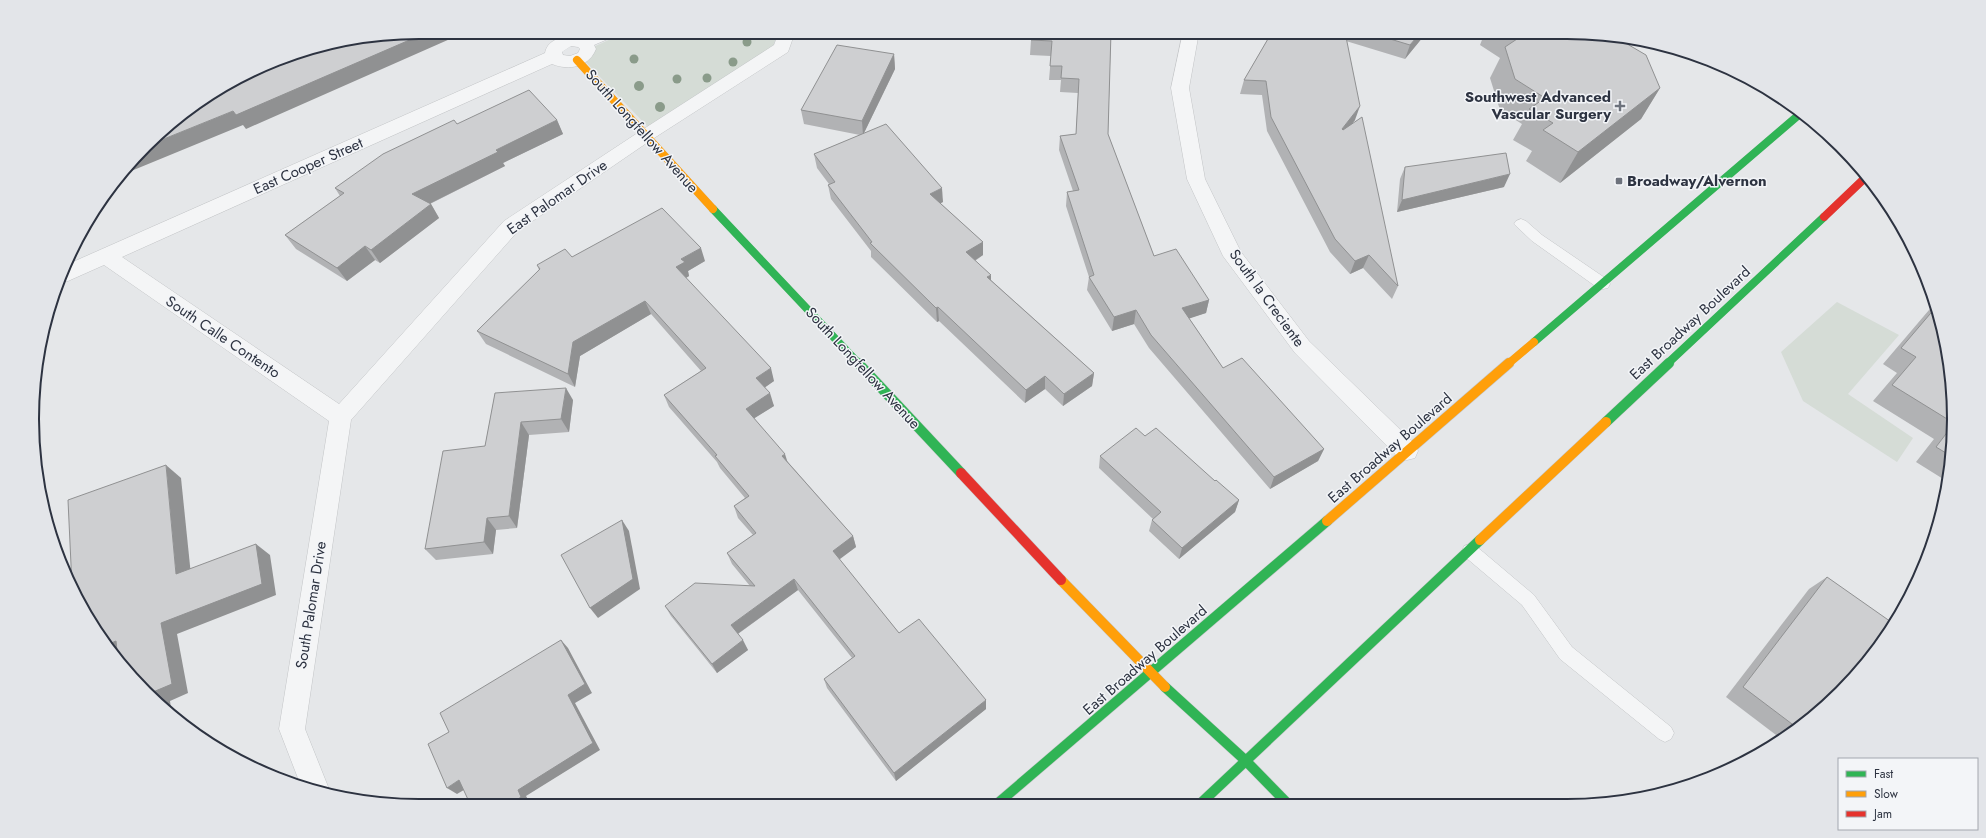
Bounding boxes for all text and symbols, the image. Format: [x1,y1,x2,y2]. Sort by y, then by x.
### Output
street label: South Longfellow Avenue [580,64,704,198]
place label: Southwest Advanced Vascular Surgery [1465,86,1611,125]
marker: Southwest Advanced Vascular Surgery [1614,100,1626,112]
street label: East Cooper Street [250,132,367,200]
street label: East Palomar Drive [502,154,612,240]
place label: Broadway/Alvernon [1627,170,1767,192]
marker: Broadway/Alvernon [1614,176,1624,186]
street label: South la Creciente [1224,244,1310,352]
street label: East Broadway Boulevard [1625,261,1755,385]
street label: South Calle Contento [161,290,285,384]
street label: South Longfellow Avenue [800,302,926,434]
street label: East Broadway Boulevard [1323,388,1457,508]
street label: South Palomar Drive [290,539,332,670]
street label: East Broadway Boulevard [1078,600,1212,720]
legend [1838,758,1978,830]
text: Fast [1874,765,1893,783]
text: Slow [1874,785,1899,803]
text: Jam [1872,805,1892,823]

